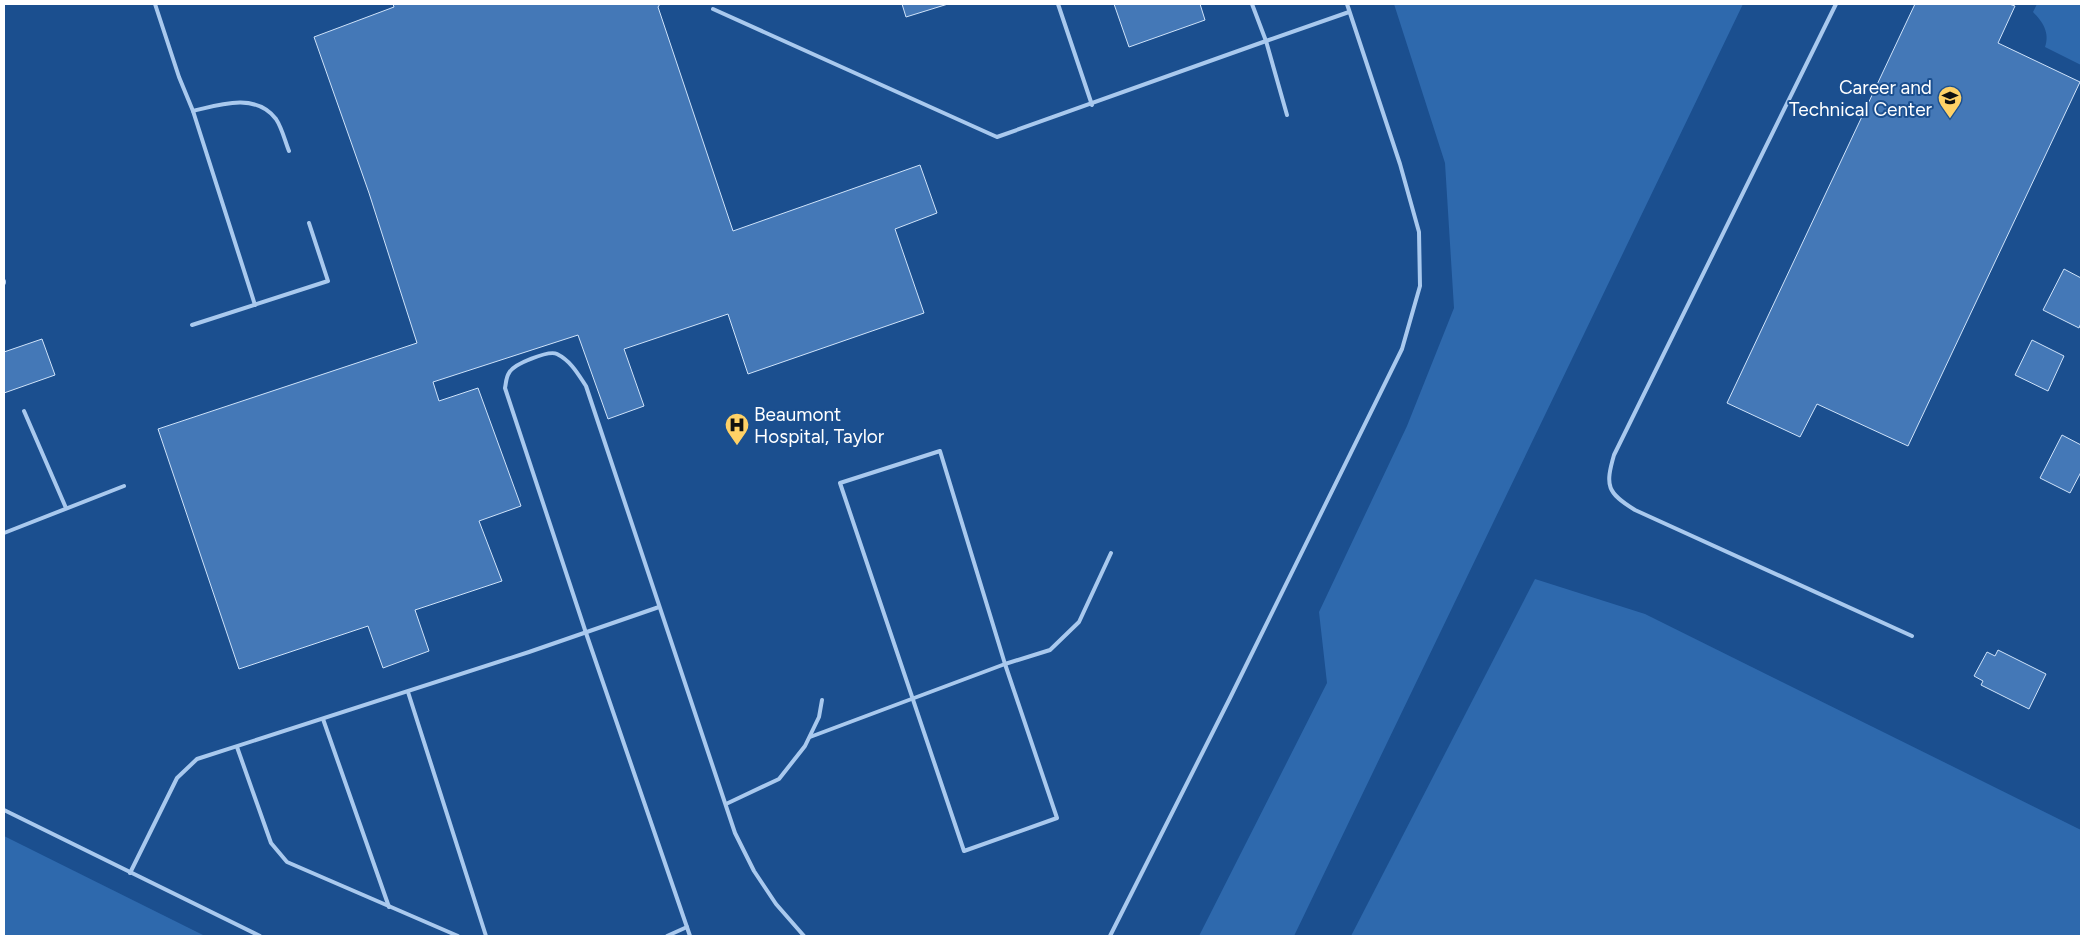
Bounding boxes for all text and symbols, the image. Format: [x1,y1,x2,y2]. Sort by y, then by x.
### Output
place label: Career and Technical Center [1789,76,1933,121]
school or university icon: Career and Technical Center [1937,85,1963,119]
place label: Beaumont Hospital, Taylor [754,403,885,448]
hospital icon: Beaumont Hospital, Taylor [724,412,750,446]

